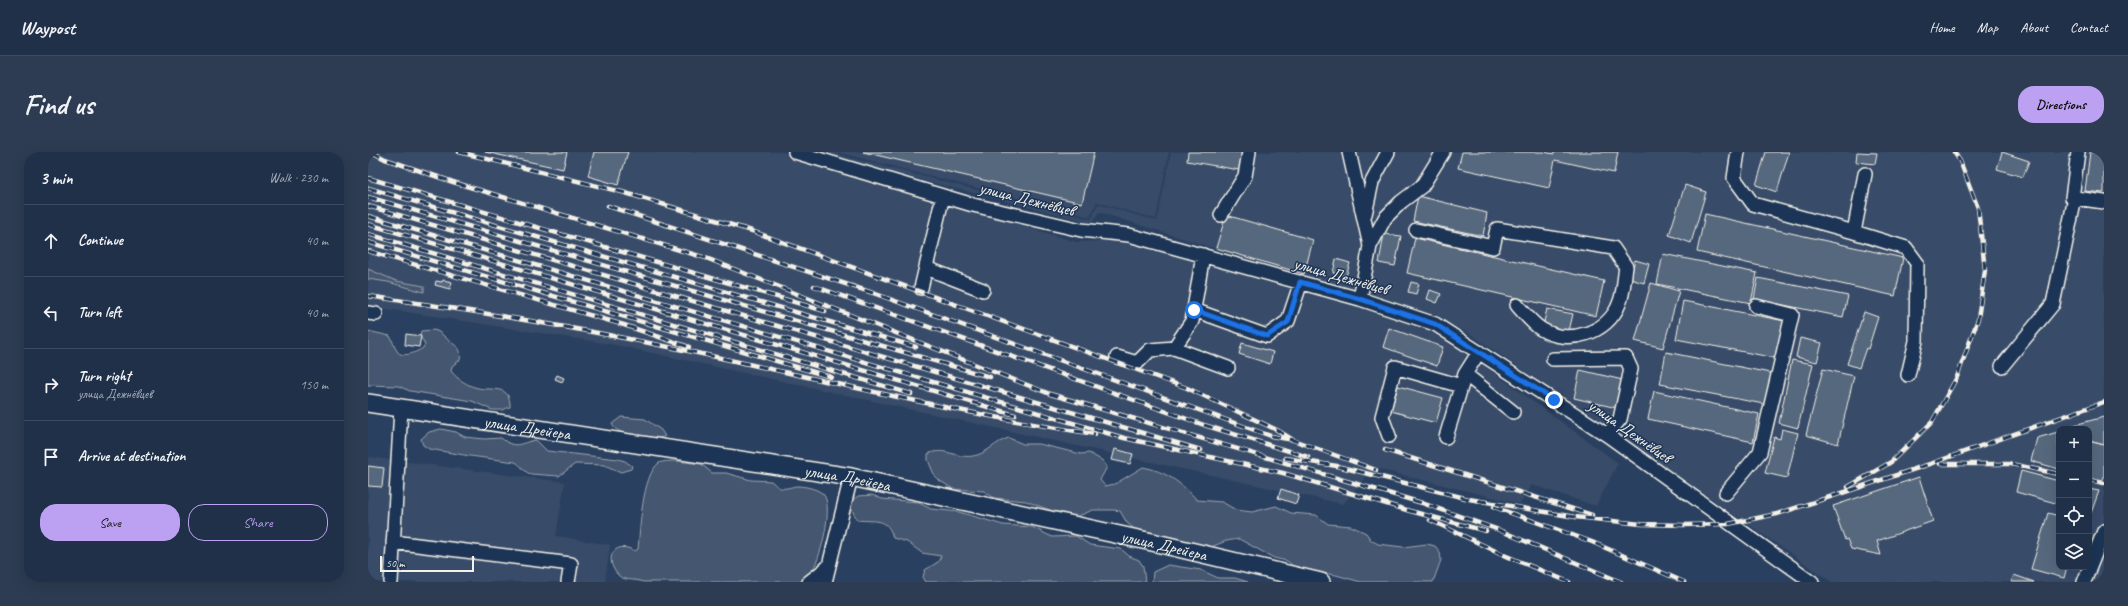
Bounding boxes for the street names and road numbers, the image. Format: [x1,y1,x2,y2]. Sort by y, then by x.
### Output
street label: улица Дежнёвцев [976,177,1080,222]
street label: улица Дежнёвцев [1290,252,1394,301]
street label: улица Дежнёвцев [1583,394,1679,470]
street label: улица Дрейера [482,410,573,445]
street label: улица Дрейера [802,459,893,496]
street label: улица Дрейера [1118,525,1210,565]

